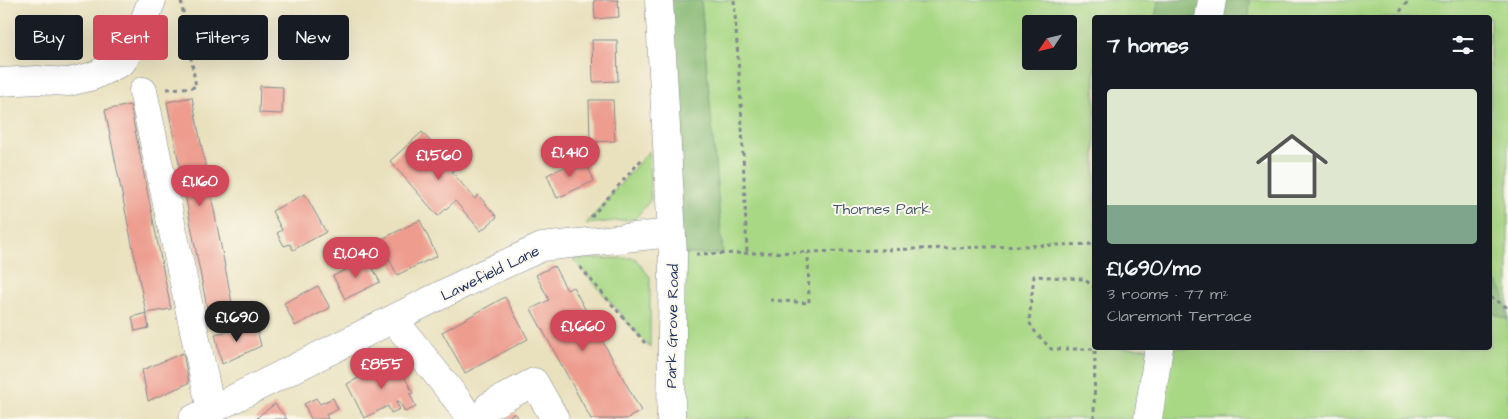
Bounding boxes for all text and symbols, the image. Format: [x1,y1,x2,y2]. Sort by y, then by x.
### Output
chip: Buy [15,15,83,60]
chip: Rent [93,15,168,60]
chip: Filters [178,15,268,60]
chip: New [278,15,349,60]
north arrow [1022,15,1078,70]
map controls [1022,15,1077,70]
text: 7 homes [1107,31,1189,60]
icon: filters [1449,31,1477,59]
icon: home [1247,121,1337,211]
pin: £1,410 [529,136,611,178]
pin: £1,560 [398,138,480,181]
text: £1,410 [552,141,588,163]
text: £1,560 [417,144,461,166]
pin: £1,160 [159,164,241,207]
text: £1,160 [182,170,218,192]
park label: Thornes Park [833,199,931,220]
pin: £1,040 [315,236,397,279]
street label: Lawefield Lane [437,241,543,306]
text: £1,040 [334,242,378,264]
text: £1,690/mo [1107,254,1201,283]
street label: Park Grove Road [661,263,684,388]
text: 3 rooms · 77 m² [1107,283,1228,305]
pin: £1,690 [196,300,278,343]
text: Claremont Terrace [1107,305,1252,327]
text: £1,690 [216,306,258,328]
pin: £1,660 [542,310,624,352]
text: £1,660 [561,315,605,337]
pin: £855 [352,348,412,390]
text: £855 [361,353,403,375]

